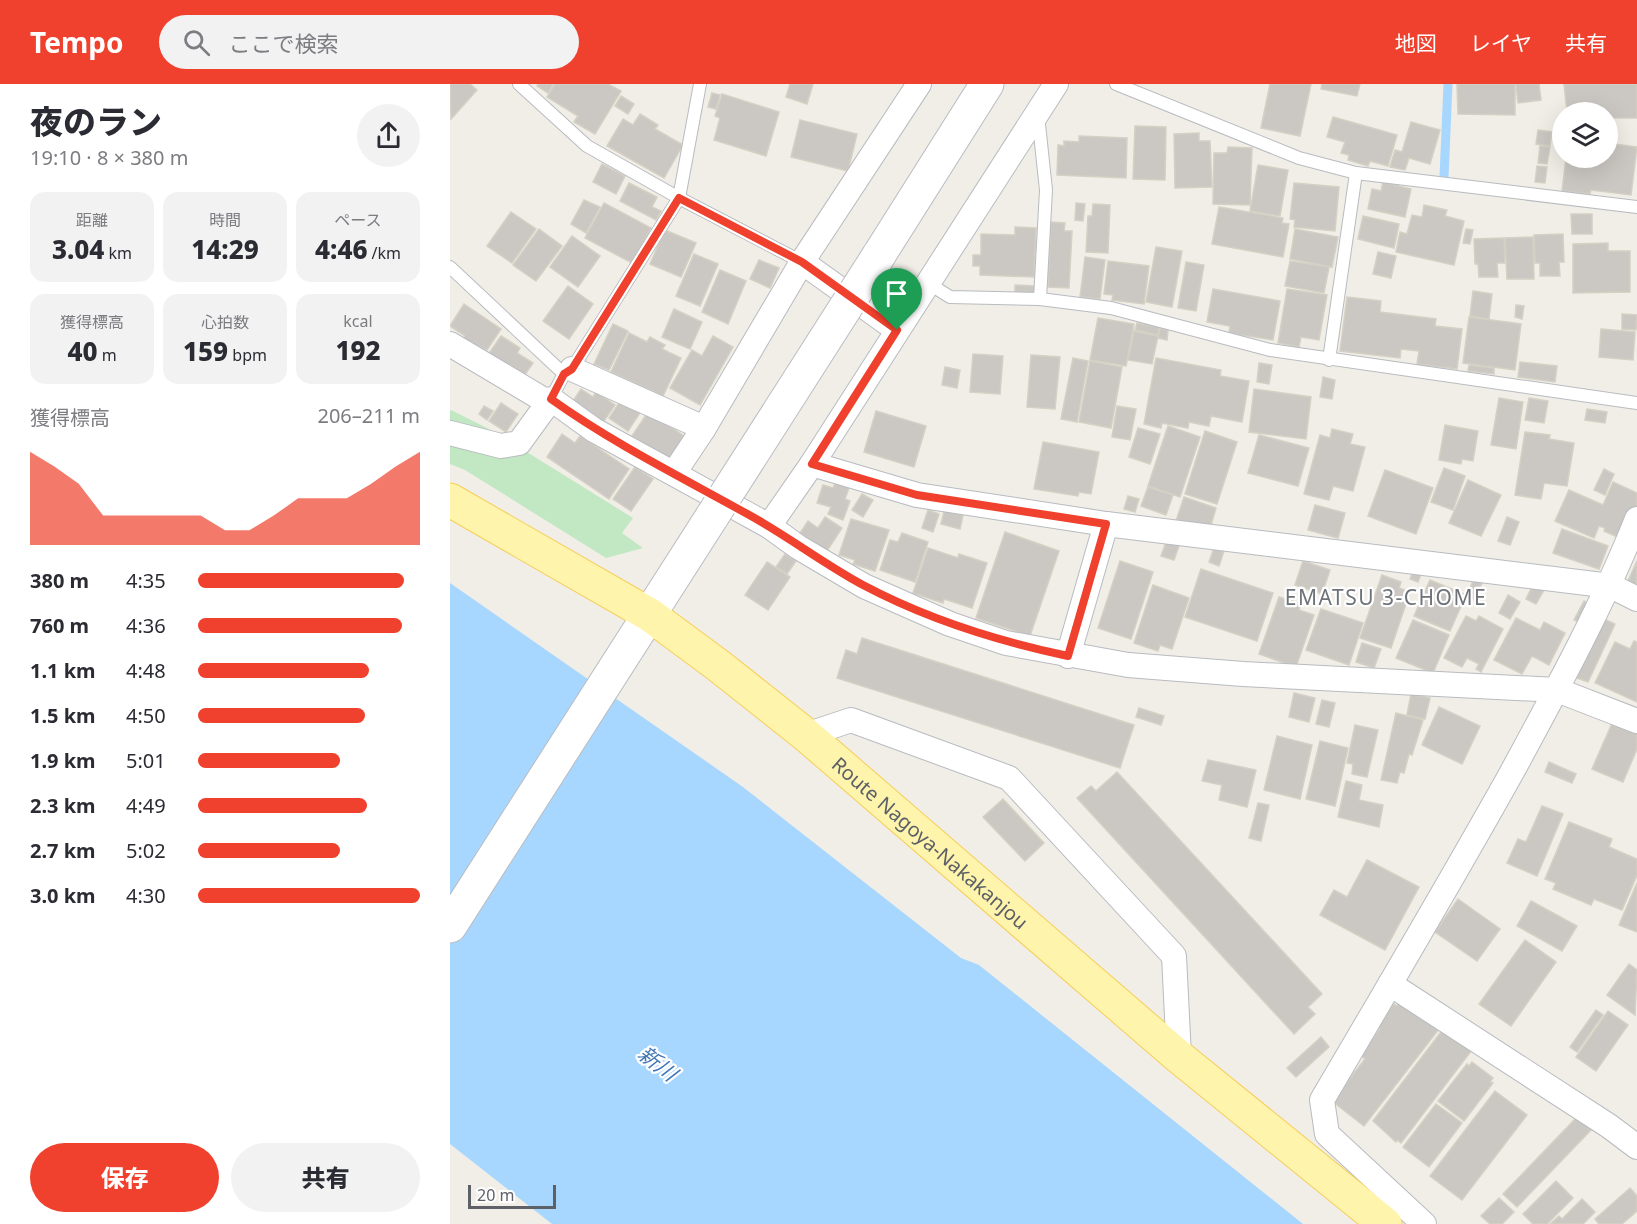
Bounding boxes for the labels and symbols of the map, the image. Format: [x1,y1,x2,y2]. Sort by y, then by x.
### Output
pin [871,268,922,330]
district label: EMATSU 3-CHOME [1285,583,1487,611]
street label: Route Nagoya-Nakakanjou [827,750,1034,935]
water label: 新川 [633,1039,685,1088]
scale bar [468,1182,556,1210]

